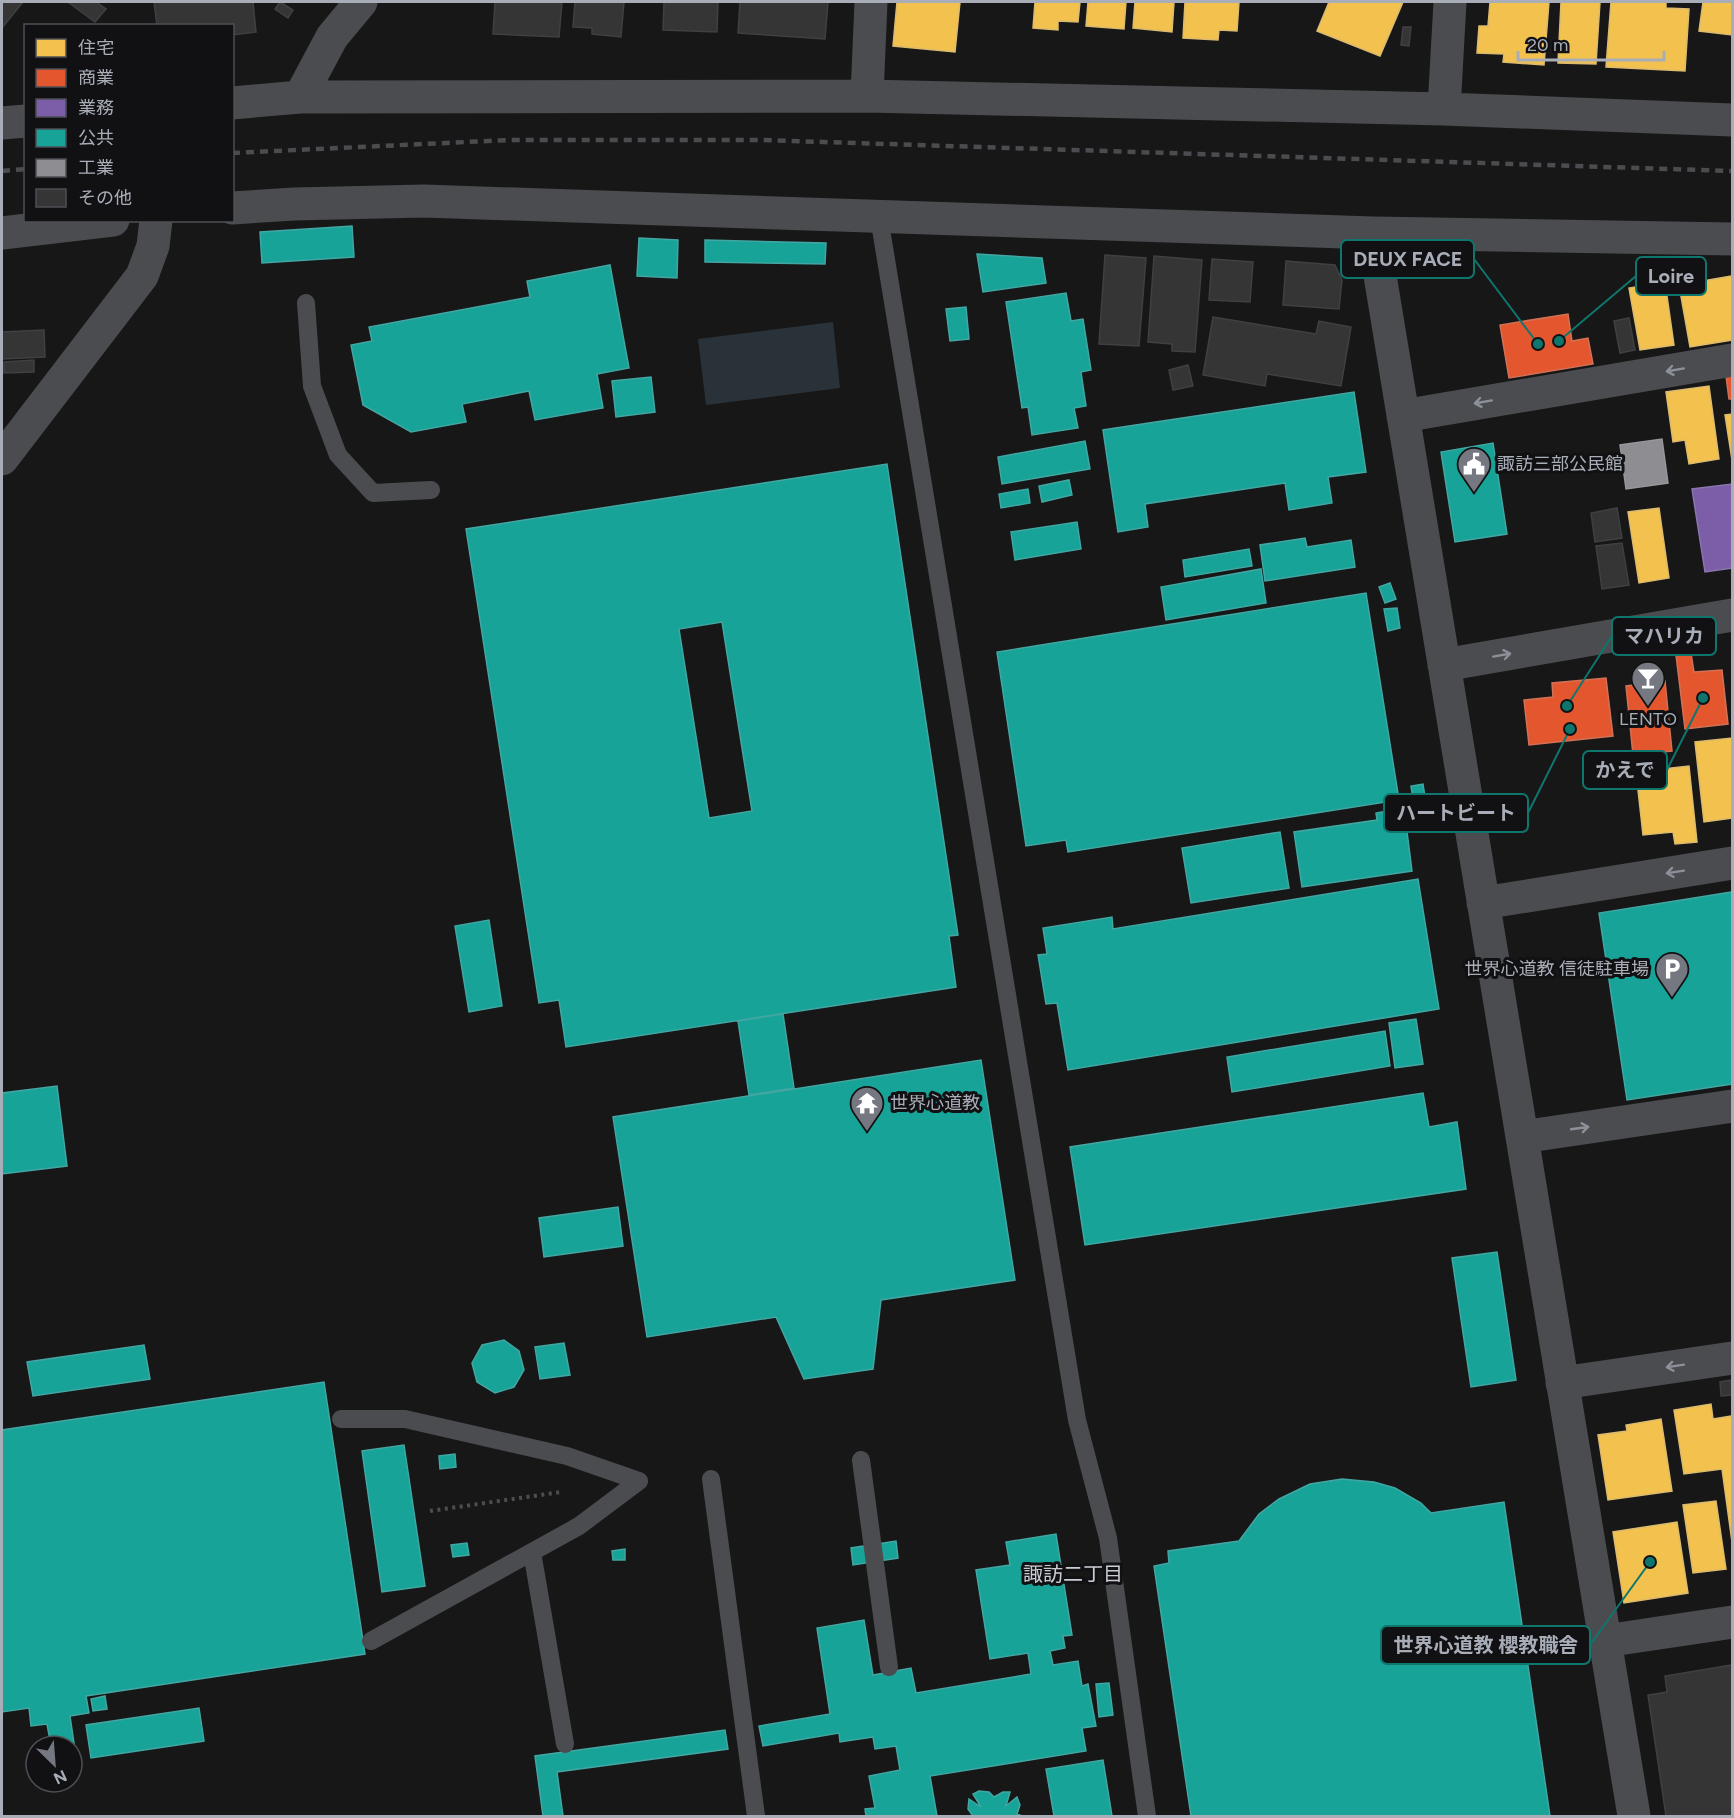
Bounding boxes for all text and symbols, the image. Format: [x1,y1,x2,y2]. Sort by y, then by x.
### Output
legend [24,24,234,222]
scale bar [1518,24,1664,62]
text: 20 m [1527,34,1568,56]
text: 住宅 [78,37,114,59]
text: 商業 [78,67,114,89]
text: 業務 [78,97,114,119]
text: 公共 [78,127,114,149]
text: 工業 [78,157,114,179]
text: その他 [78,187,132,209]
callout: DEUX FACE [1341,240,1474,278]
text: DEUX FACE [1353,247,1463,271]
callout: Loire [1636,257,1706,295]
text: Loire [1648,264,1694,288]
one-way arrow [1665,364,1685,375]
one-way arrow [1473,397,1493,408]
public building icon: 諏訪三部公民館 [1456,446,1492,493]
place label: 諏訪三部公民館 [1497,453,1623,475]
callout: マハリカ [1612,617,1716,655]
text: マハリカ [1624,624,1704,648]
one-way arrow [1491,650,1511,661]
bar icon: LENTO [1630,660,1666,707]
place label: LENTO [1619,708,1677,730]
callout: かえで [1583,751,1667,789]
text: かえで [1595,758,1655,782]
callout: ハートビート [1384,794,1528,832]
text: ハートビート [1396,801,1516,825]
one-way arrow [1665,867,1685,878]
parking icon: 世界心道教 信徒駐車場 [1654,951,1690,998]
place label: 世界心道教 信徒駐車場 [1465,958,1649,980]
temple icon: 世界心道教 [849,1085,885,1132]
place label: 世界心道教 [890,1092,980,1114]
one-way arrow [1570,1123,1589,1134]
one-way arrow [1665,1361,1685,1372]
district label: 諏訪二丁目 [1023,1562,1123,1586]
callout: 世界心道教 櫻教職舎 [1381,1626,1590,1664]
text: 世界心道教 櫻教職舎 [1394,1633,1578,1657]
north arrow [24,1734,84,1794]
text: N [51,1766,70,1788]

